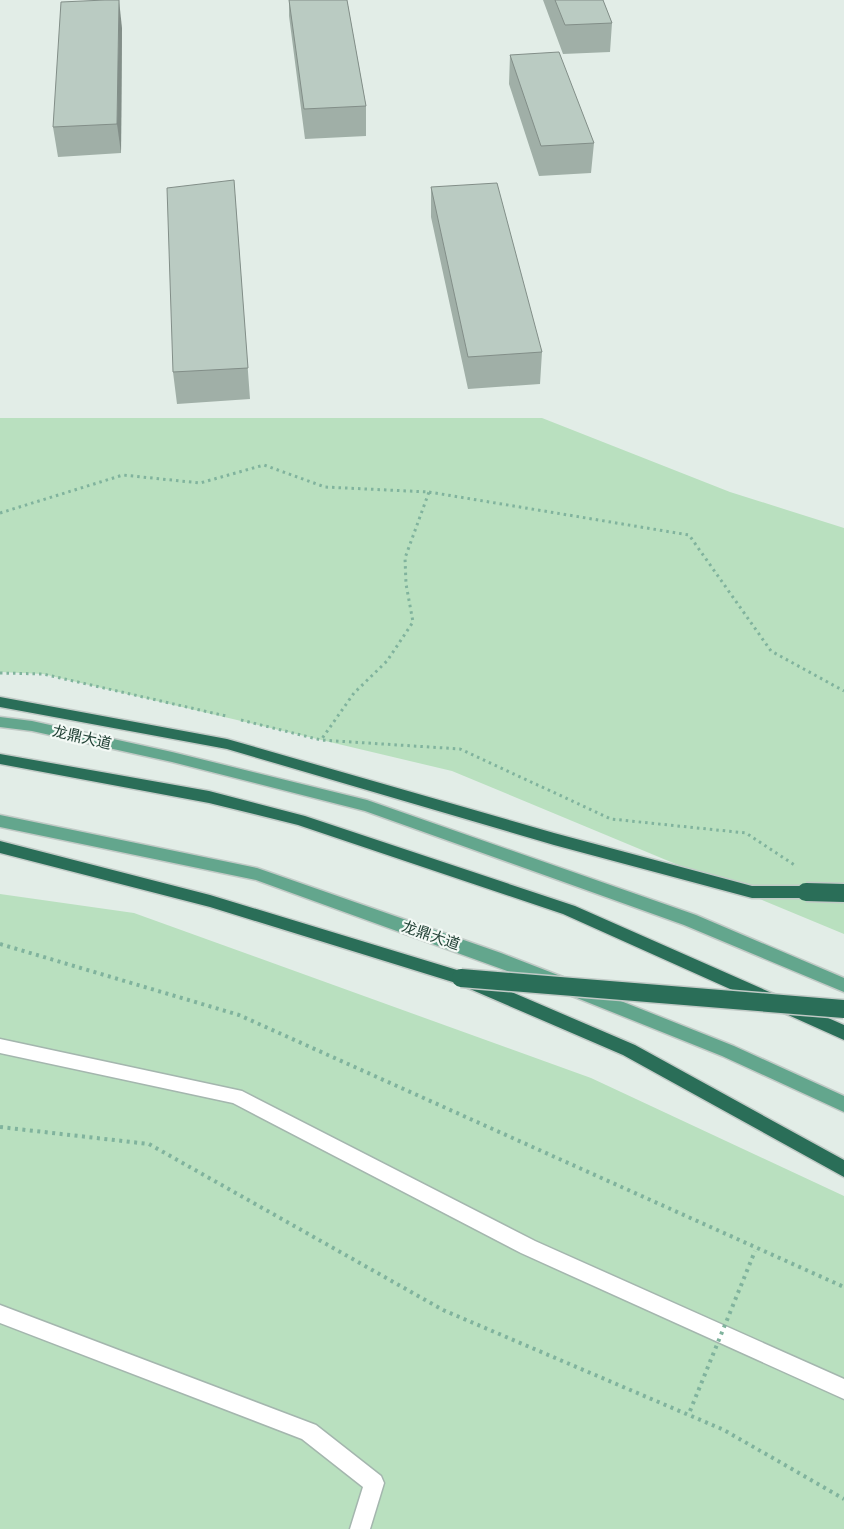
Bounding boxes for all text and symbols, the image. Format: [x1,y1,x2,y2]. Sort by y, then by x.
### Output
street label: 龙鼎大道 [50,720,114,754]
street label: 龙鼎大道 [399,915,463,955]

